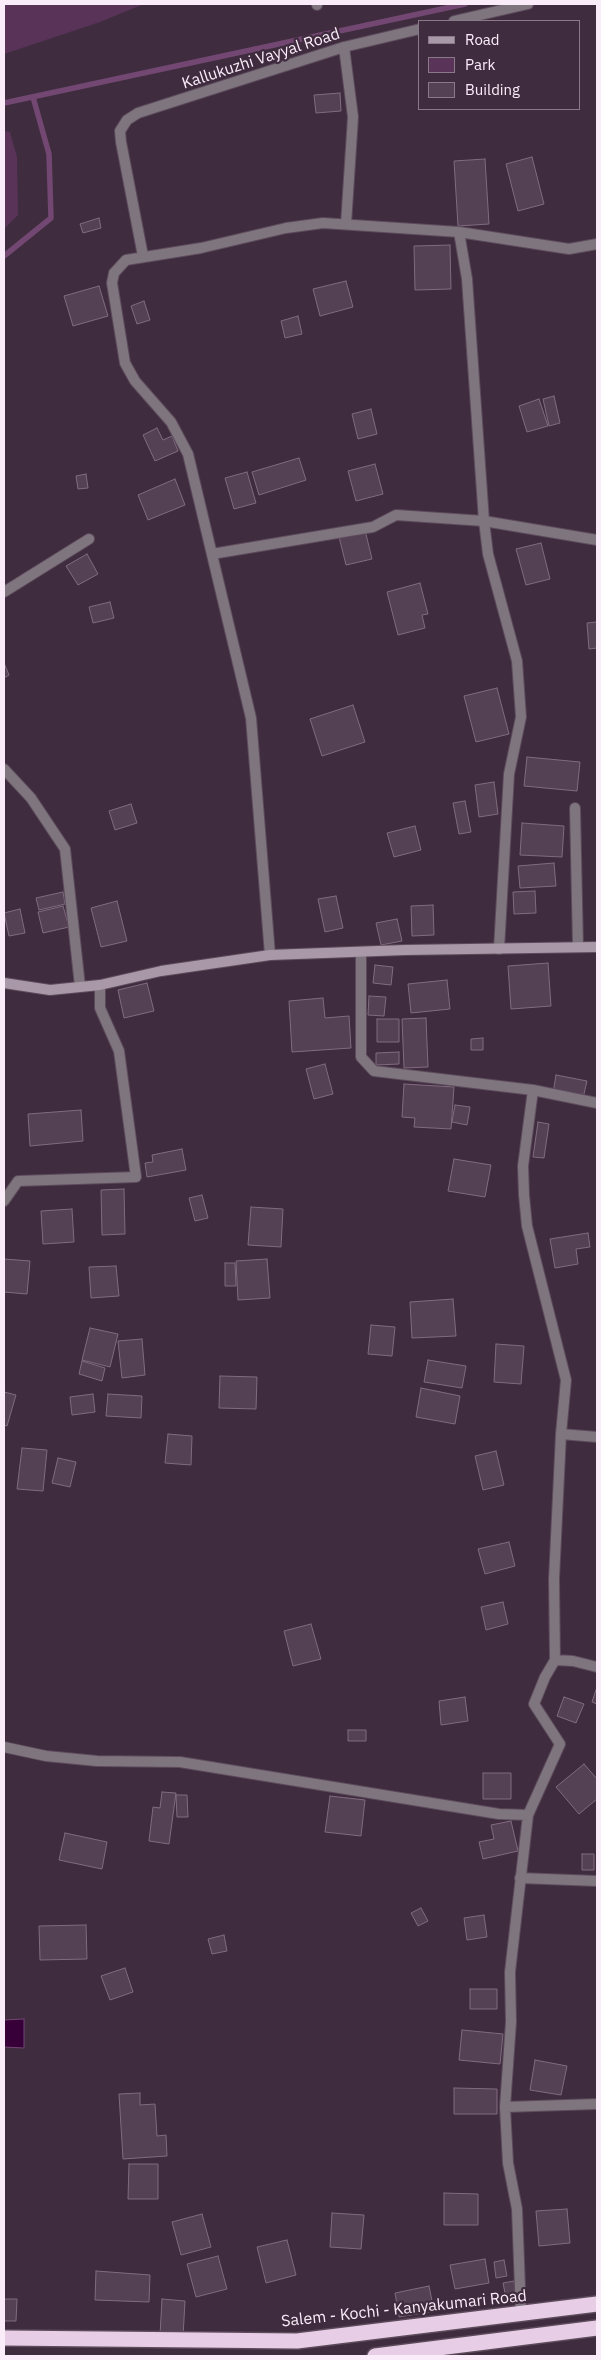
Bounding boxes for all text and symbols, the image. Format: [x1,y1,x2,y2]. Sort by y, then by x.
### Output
legend [418,20,581,110]
street label: Kallukuzhi Vayyal Road [180,24,342,94]
text: Road [465,30,500,49]
text: Park [465,55,495,74]
text: Building [465,80,520,99]
street label: Salem - Kochi - Kanyakumari Road [280,2287,528,2331]

